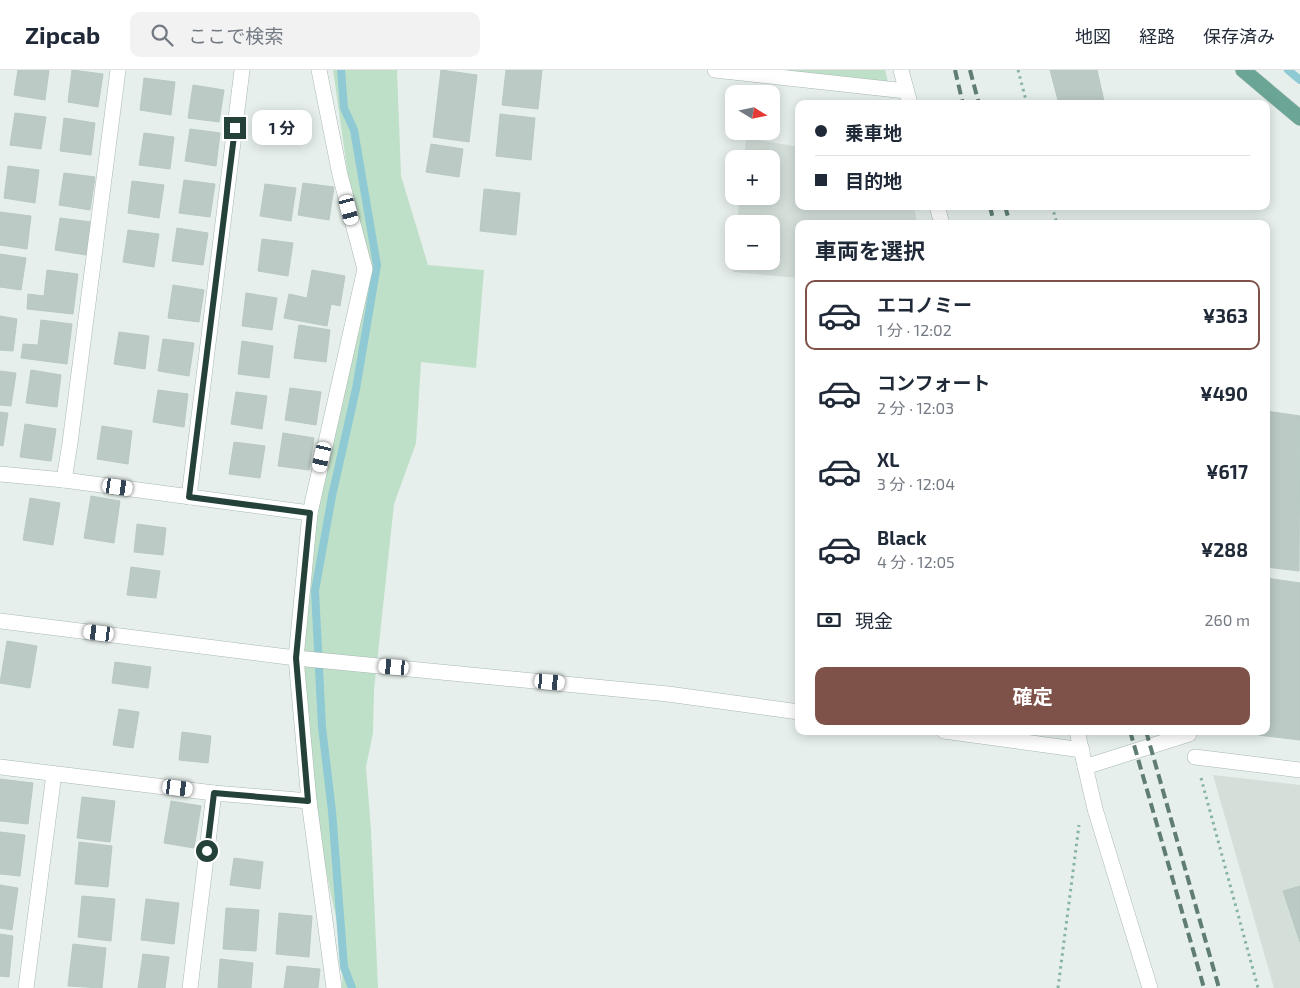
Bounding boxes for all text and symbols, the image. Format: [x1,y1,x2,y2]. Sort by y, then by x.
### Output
search box [130,12,480,57]
text: Zipcab [25,20,100,49]
icon: search [148,21,176,49]
text: ここで検索 [188,24,283,47]
text: 地図 [1075,25,1111,47]
text: 経路 [1139,25,1175,47]
text: 保存済み [1203,25,1275,47]
north arrow [725,85,780,140]
map controls [725,85,780,270]
callout: 1 分 [252,110,312,146]
route end [224,117,246,139]
text: 1 分 [269,118,295,137]
text: 乗車地 [845,121,902,144]
button: + [725,150,780,205]
text: 目的地 [845,169,902,192]
car [337,194,360,226]
button: − [725,215,780,270]
text: 車両を選択 [815,237,925,263]
icon: car [817,293,862,338]
text: エコノミー [877,293,972,316]
text: ¥363 [1203,304,1248,327]
text: 1 分 · 12:02 [877,320,952,339]
icon: car [817,371,862,416]
text: コンフォート [877,371,990,394]
text: ¥490 [1200,382,1248,405]
text: 2 分 · 12:03 [877,398,954,417]
car [311,441,332,473]
text: XL [877,448,899,471]
icon: car [817,449,862,494]
text: ¥617 [1206,460,1248,483]
text: 3 分 · 12:04 [877,474,955,493]
car [102,477,133,497]
text: Black [877,526,927,549]
icon: car [817,527,862,572]
text: ¥288 [1201,538,1248,561]
text: 4 分 · 12:05 [877,552,955,571]
icon: cash [815,606,843,634]
text: 現金 [855,609,893,632]
text: 260 m [1205,610,1250,629]
car [83,624,114,642]
car [378,658,409,676]
button: 確定 [815,667,1250,725]
car [534,673,565,691]
car [162,779,193,797]
route start [196,840,218,862]

